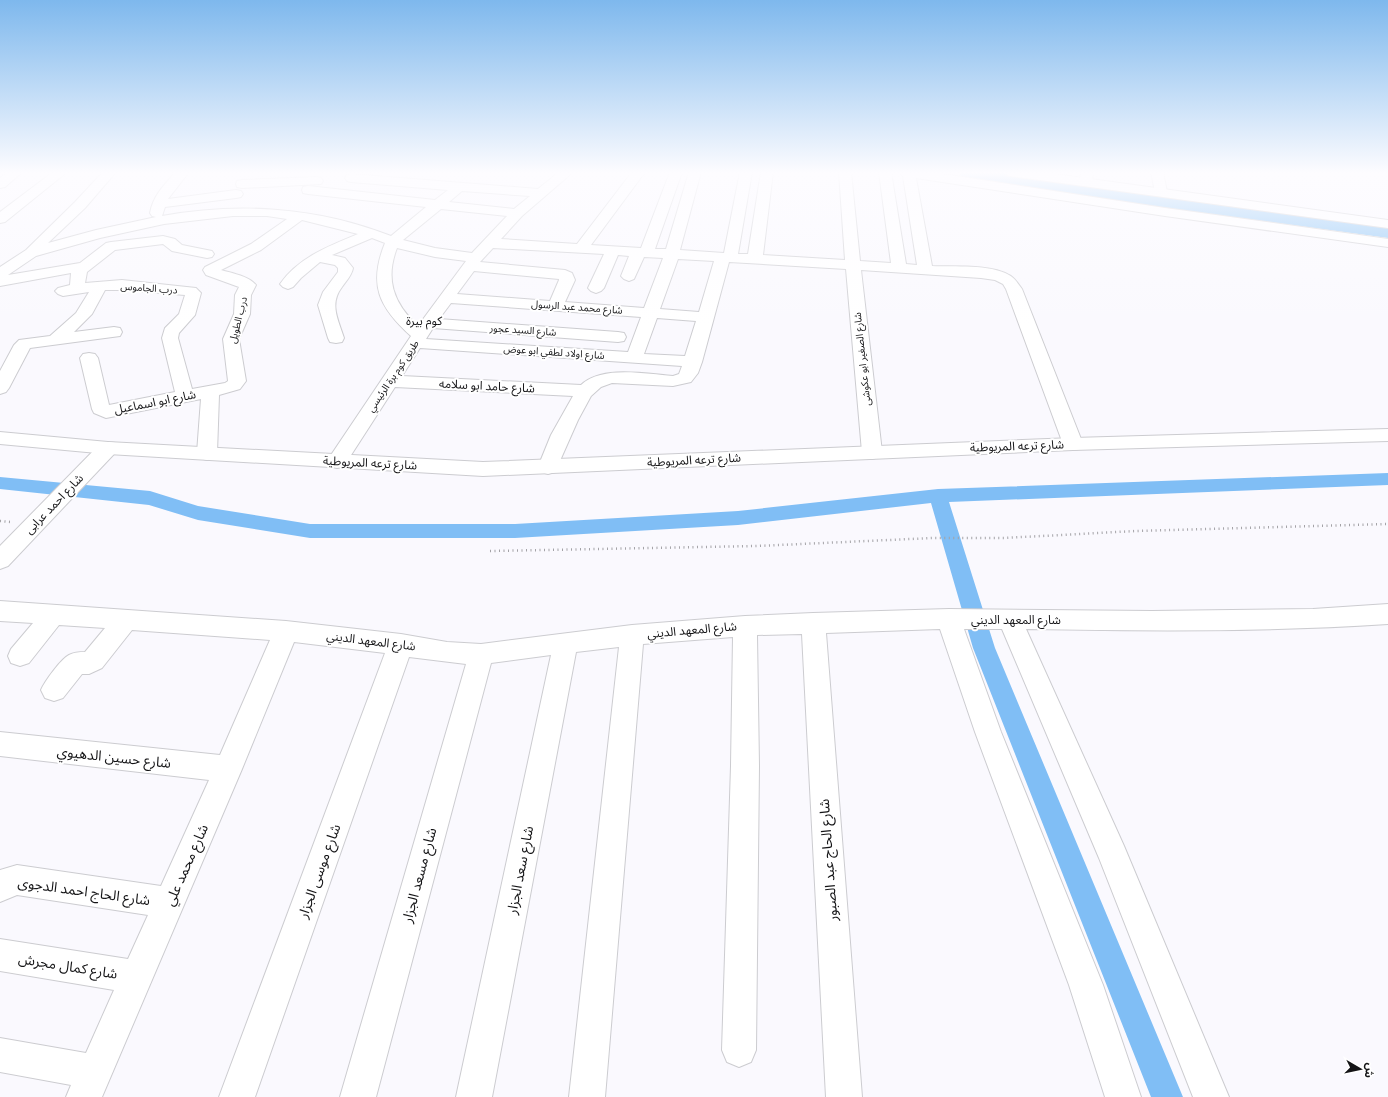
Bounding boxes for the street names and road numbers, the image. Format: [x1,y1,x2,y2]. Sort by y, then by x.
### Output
street label: درب الجاموس [120,281,178,296]
street label: درب الطويل [227,295,250,345]
street label: شارع محمد عبد الرسول [531,298,623,318]
street label: شارع الصغير ابو عكوشى [852,311,874,406]
street label: شارع السيد عجور [488,322,557,340]
street label: طريق كوم برة الرئيسي [365,338,424,416]
street label: شارع اولاد لطفي ابو عوض [503,343,605,363]
street label: شارع حامد ابو سلامه [439,376,535,398]
street label: شارع ابو اسماعيل [113,387,197,419]
street label: شارع ترعه المريوطية [970,437,1064,457]
street label: شارع ترعه المريوطية [647,451,742,471]
street label: شارع ترعه المريوطية [322,454,417,474]
street label: شارع احمد عرابى [22,471,88,538]
street label: شارع المعهد الديني [971,613,1061,630]
street label: شارع المعهد الديني [647,619,738,644]
street label: شارع المعهد الديني [325,629,416,656]
street label: شارع حسين الدهيوي [56,743,172,774]
street label: شارع الحاج عبد الصبور [816,798,843,923]
street label: شارع محمد علي [161,822,214,910]
street label: شارع موسى الجزار [294,822,346,922]
street label: شارع سعد الجزار [503,825,539,917]
street label: شارع مسعد الجزار [398,826,442,926]
street label: شارع الحاج احمد الدجوى [16,874,151,911]
street label: شارع كمال مجرش [17,950,119,985]

